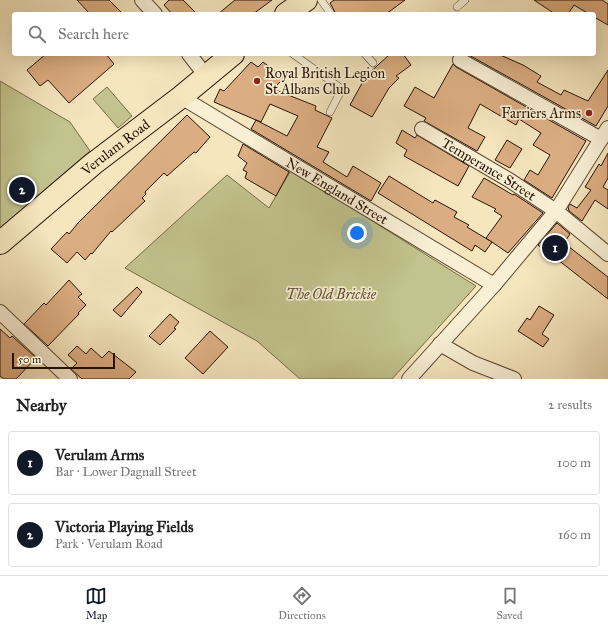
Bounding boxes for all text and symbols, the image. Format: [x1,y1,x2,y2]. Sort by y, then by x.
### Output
search box [12,12,596,56]
icon: search [26,23,48,45]
text: Search here [58,25,129,43]
place label: Royal British Legion St Albans Club [265,65,386,98]
marker: Royal British Legion St Albans Club [252,76,262,86]
place label: Farriers Arms [501,105,581,122]
marker: Farriers Arms [584,108,594,118]
street label: Verulam Road [77,116,153,179]
street label: Temperance Street [439,134,539,204]
street label: New England Street [283,154,391,228]
pin: 2 [9,175,35,205]
your location [347,223,367,243]
pin: 1 [542,233,568,263]
park label: The Old Brickie [286,286,377,303]
scale bar [12,351,115,370]
text: 50 m [18,353,41,366]
text: Nearby [16,395,67,416]
text: 2 results [548,397,592,413]
text: Verulam Arms [55,446,144,464]
text: 1 [27,455,33,471]
text: 100 m [557,455,591,471]
text: Bar · Lower Dagnall Street [55,464,197,480]
text: Victoria Playing Fields [55,518,193,536]
text: 2 [27,527,33,543]
text: 160 m [558,527,591,543]
text: Park · Verulam Road [55,536,163,552]
tab: Map [85,585,107,622]
tab: Directions [278,585,326,622]
tab: Saved [496,585,523,622]

